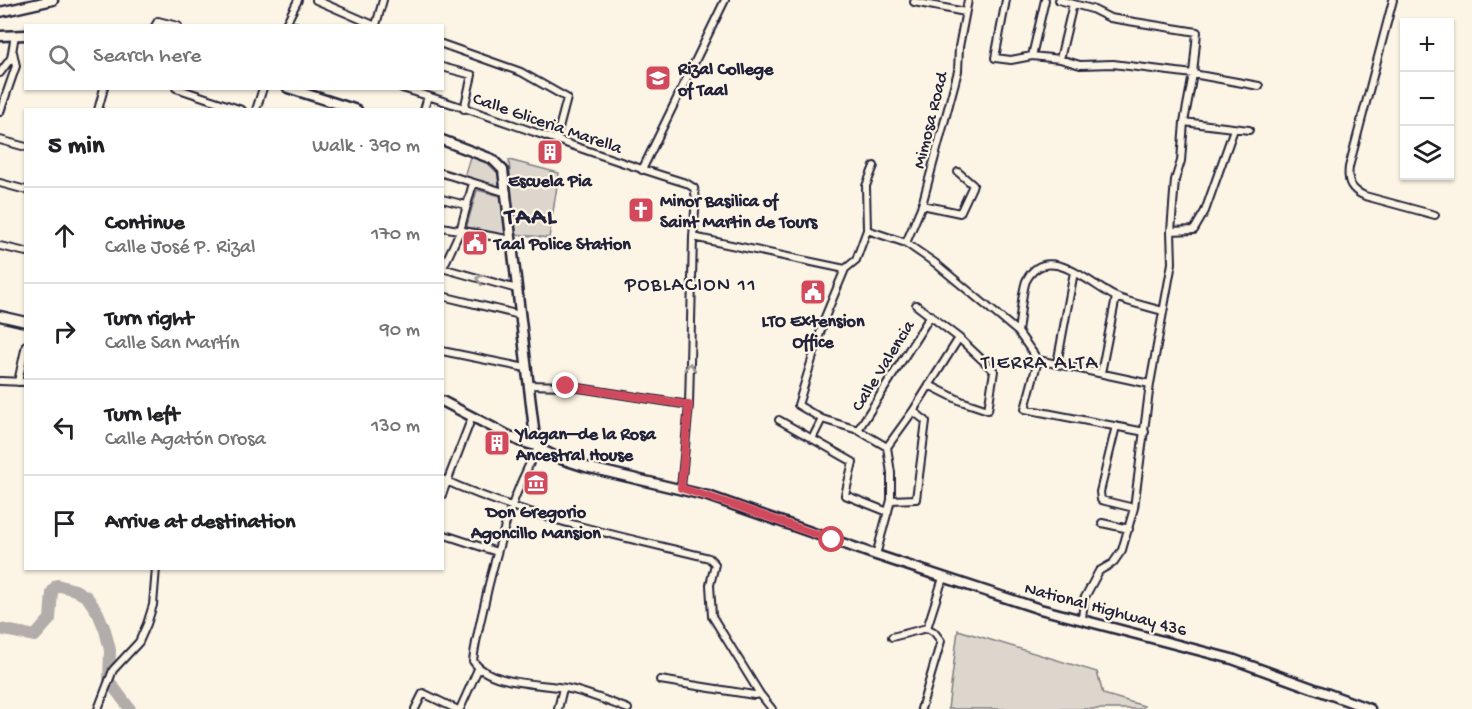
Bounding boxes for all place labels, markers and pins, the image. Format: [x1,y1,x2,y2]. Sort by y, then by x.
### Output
place label: Rizal College of Taal [677,60,774,102]
school or university icon: Rizal College of Taal [643,63,673,93]
building icon: Escuela Pia [535,137,565,167]
place label: Escuela Pia [508,172,593,193]
place label: Minor Basilica of Saint Martin de Tours [660,192,819,234]
church icon: Minor Basilica of Saint Martin de Tours [626,195,656,225]
public building icon: Taal Police Station [460,228,490,258]
place label: Taal Police Station [492,235,631,256]
public building icon: LTO Extension Office [798,277,828,307]
place label: LTO Extension Office [762,312,865,354]
place label: Ylagan–de la Rosa Ancestral House [514,425,657,467]
building icon: Ylagan–de la Rosa Ancestral House [482,428,512,458]
museum icon: Don Gregorio Agoncillo Mansion [521,468,551,498]
place label: Don Gregorio Agoncillo Mansion [470,503,601,545]

